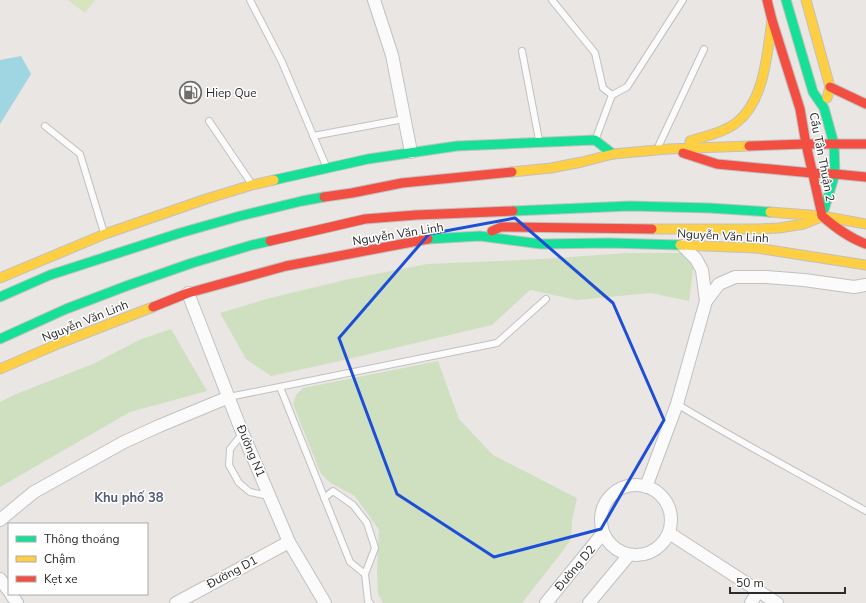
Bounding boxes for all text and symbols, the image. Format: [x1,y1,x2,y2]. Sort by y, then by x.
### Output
fuel station icon: Hiep Que [178,80,204,106]
place label: Hiep Que [206,85,257,101]
street label: Cầu Tân Thuận 2 [805,111,839,203]
street label: Nguyễn Văn Linh [351,219,445,249]
street label: Nguyễn Văn Linh [677,226,769,246]
street label: Nguyễn Văn Linh [39,296,131,346]
street label: Đường N1 [232,421,269,480]
district label: Khu phố 38 [94,489,164,507]
legend [8,523,148,595]
text: Thông thoáng [44,531,120,547]
street label: Đường D2 [550,542,599,595]
text: Chậm [44,551,76,567]
street label: Đường D1 [203,552,260,593]
scale bar [730,569,845,595]
text: Kẹt xe [44,571,78,587]
text: 50 m [736,575,764,591]

